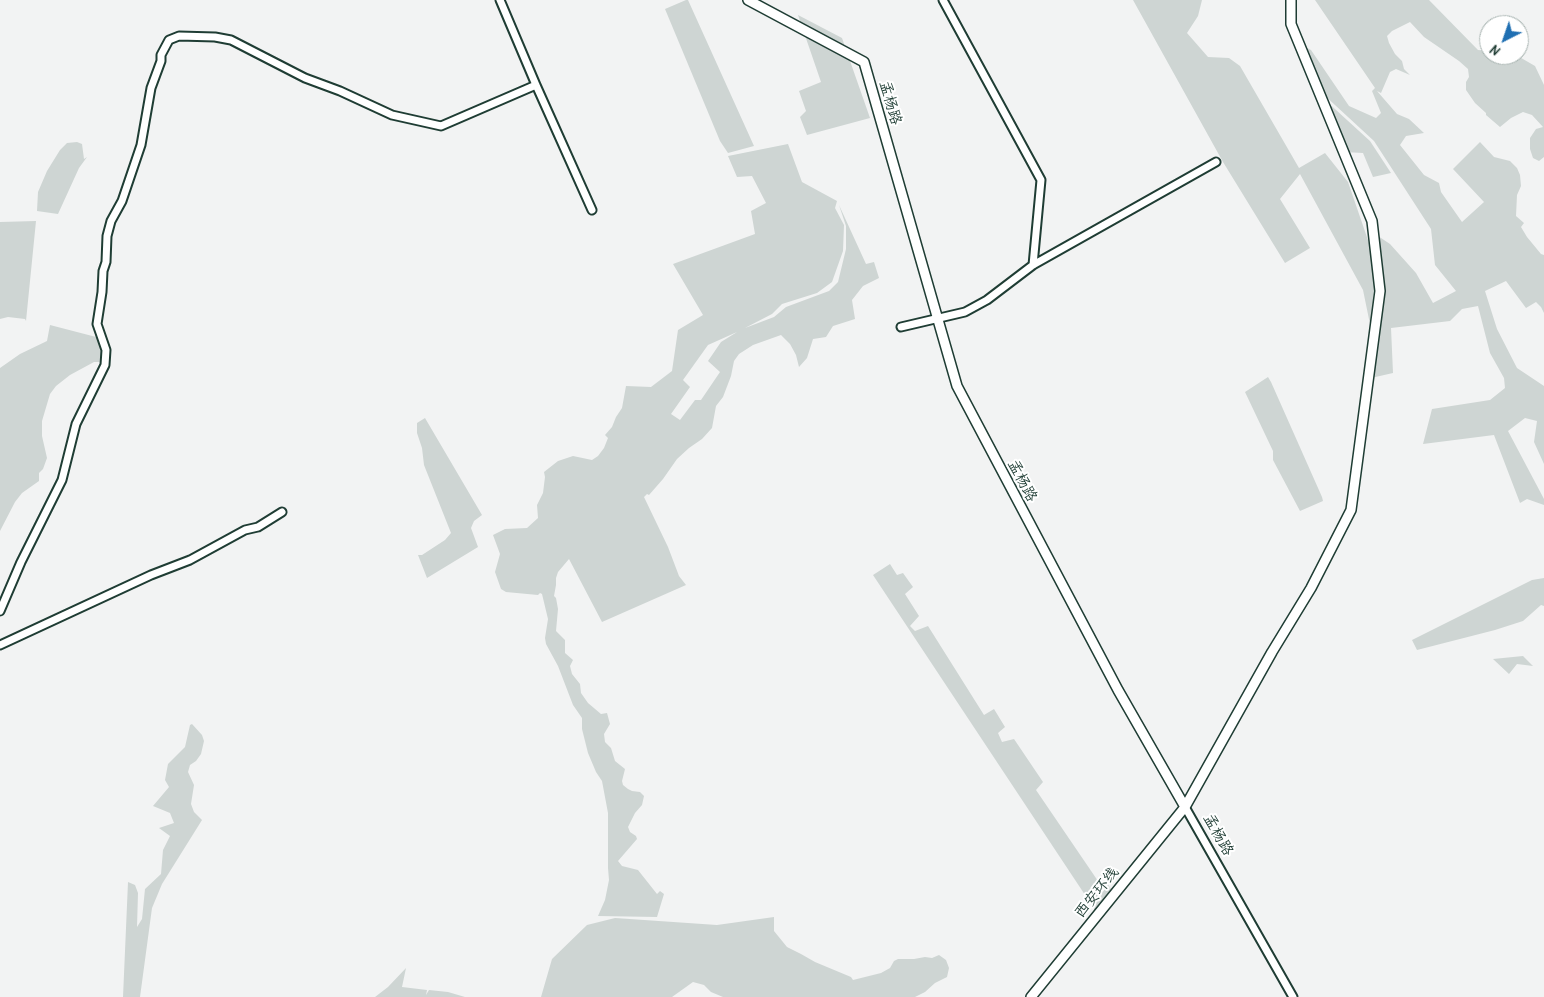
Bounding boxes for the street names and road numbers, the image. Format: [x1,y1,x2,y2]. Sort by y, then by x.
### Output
street label: 孟杨路 [875,79,905,127]
street label: 孟杨路 [1003,457,1041,505]
street label: 孟杨路 [1199,811,1237,859]
street label: 西安环线 [1071,864,1123,922]

